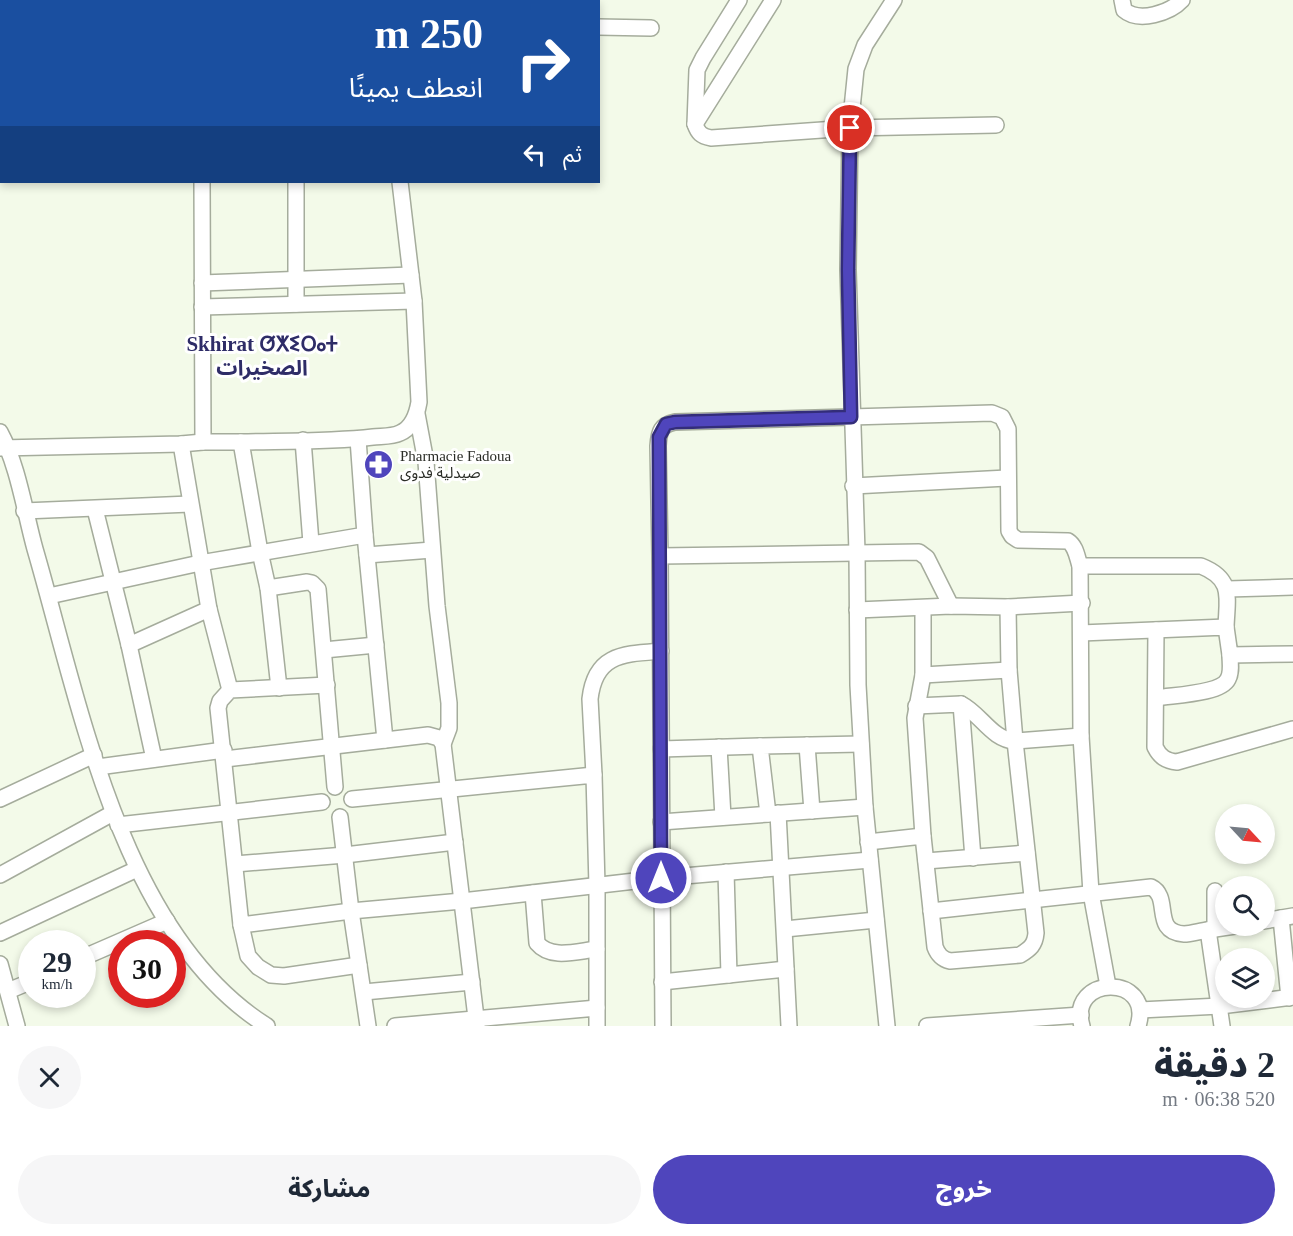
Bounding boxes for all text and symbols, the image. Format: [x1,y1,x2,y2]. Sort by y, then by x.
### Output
text: 250 m [375,11,483,57]
icon: right [504,24,582,102]
text: انعطف يمينًا [349,73,483,103]
pin [824,102,875,153]
icon: arrive [833,111,866,144]
icon: left [518,138,551,171]
text: ثم [563,142,582,167]
district label: Skhirat ⵚⵅⵉⵔⴰⵜ الصخيرات [186,332,338,380]
place label: Pharmacie Fadoua صيدلية فدوى [400,448,512,482]
pharmacy icon: Pharmacie Fadoua صيدلية فدوى [363,449,395,481]
north arrow [1215,804,1275,864]
map controls [1215,804,1275,1008]
position arrow [629,846,693,910]
button: search [1215,876,1275,936]
speed limit sign: 30 [108,930,186,1008]
text: 29 [42,945,72,978]
button: layers [1215,948,1275,1008]
text: km/h [42,976,72,992]
text: 2 دقيقة [1154,1045,1275,1085]
button: close [18,1046,81,1109]
text: 520 m · 06:38 [1162,1088,1275,1110]
button: مشاركة [18,1155,641,1224]
button: خروج [653,1155,1275,1224]

